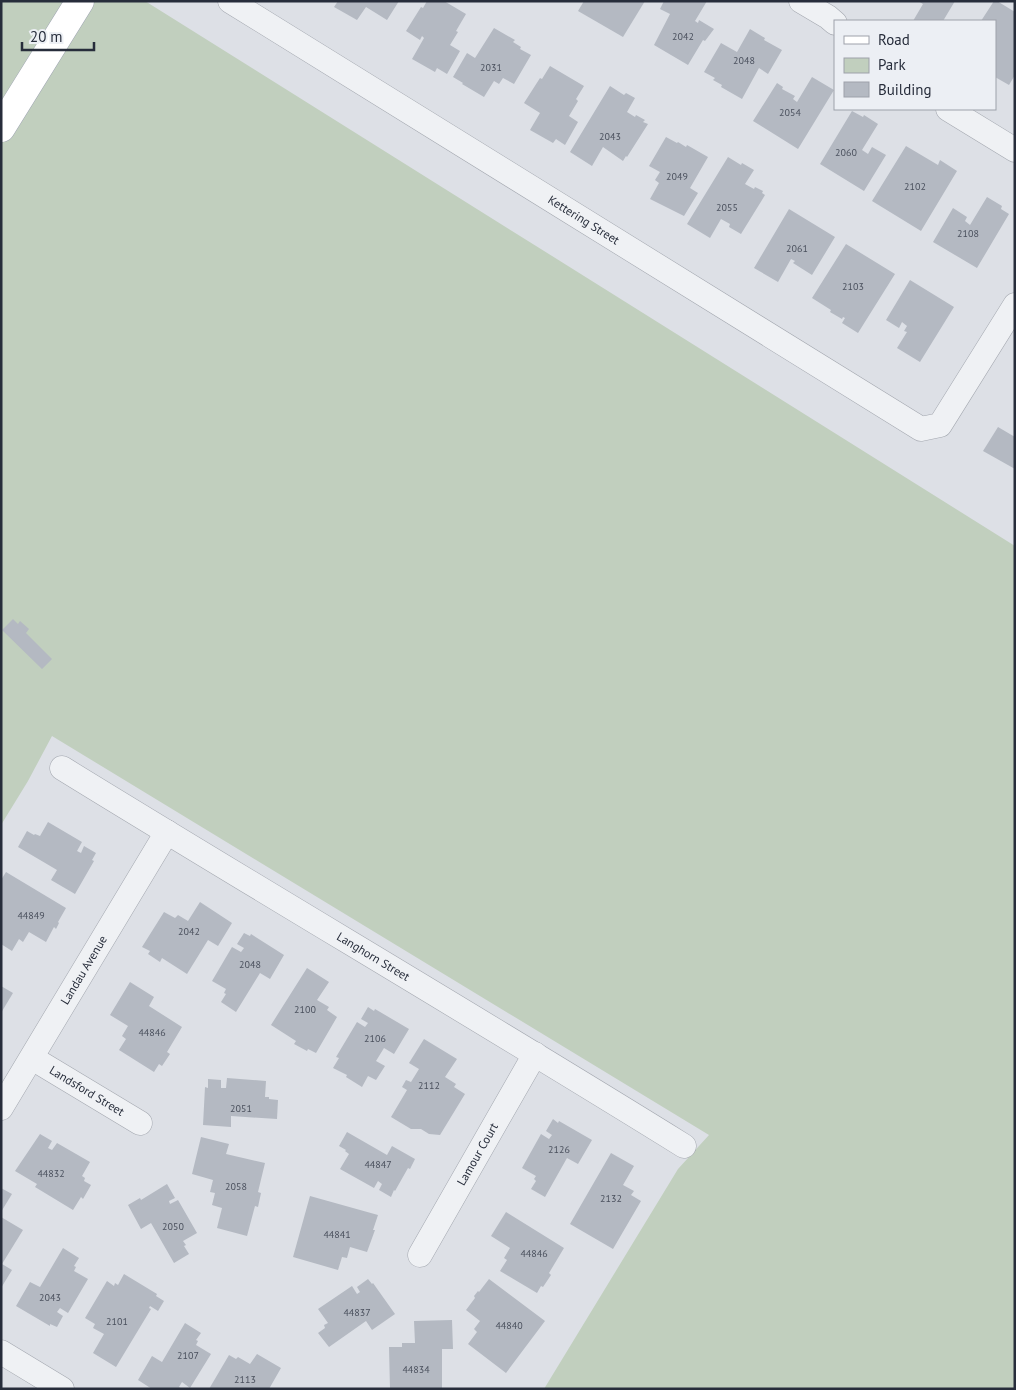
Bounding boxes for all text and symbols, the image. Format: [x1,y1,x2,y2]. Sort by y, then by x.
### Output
scale bar [22,20,95,52]
legend [834,20,996,110]
text: 20 m [30,27,63,46]
house number: 2042 [672,30,694,43]
text: Road [878,30,910,49]
house number: 2048 [733,54,755,67]
text: Park [878,55,906,74]
house number: 2031 [480,61,502,74]
text: Building [878,80,932,99]
house number: 2054 [779,106,801,119]
house number: 2043 [599,130,621,143]
house number: 2060 [835,146,857,159]
house number: 2049 [666,170,688,183]
house number: 2102 [904,180,926,193]
street label: Kettering Street [545,192,622,247]
house number: 2055 [716,201,738,214]
house number: 2108 [957,227,979,240]
house number: 2061 [786,242,808,255]
house number: 2103 [842,280,864,293]
house number: 44849 [17,909,45,922]
house number: 2042 [178,925,200,938]
street label: Langhorn Street [334,929,413,984]
street label: Landau Avenue [57,933,110,1007]
house number: 2048 [239,958,261,971]
house number: 2100 [294,1003,316,1016]
house number: 44846 [138,1026,166,1039]
house number: 2106 [364,1032,386,1045]
street label: Landsford Street [47,1062,127,1119]
house number: 2112 [418,1079,440,1092]
house number: 2051 [230,1102,252,1115]
street label: Lamour Court [453,1120,501,1188]
house number: 2126 [548,1143,570,1156]
house number: 44847 [364,1158,392,1171]
house number: 44832 [37,1167,65,1180]
house number: 2058 [225,1180,247,1193]
house number: 2132 [600,1192,622,1205]
house number: 2050 [162,1220,184,1233]
house number: 44841 [323,1228,351,1241]
house number: 44846 [520,1247,548,1260]
house number: 2043 [39,1291,61,1304]
house number: 44837 [343,1306,371,1319]
house number: 2101 [106,1315,128,1328]
house number: 44840 [495,1319,523,1332]
house number: 2107 [177,1349,199,1362]
house number: 44834 [402,1363,430,1376]
house number: 2113 [234,1373,256,1386]

